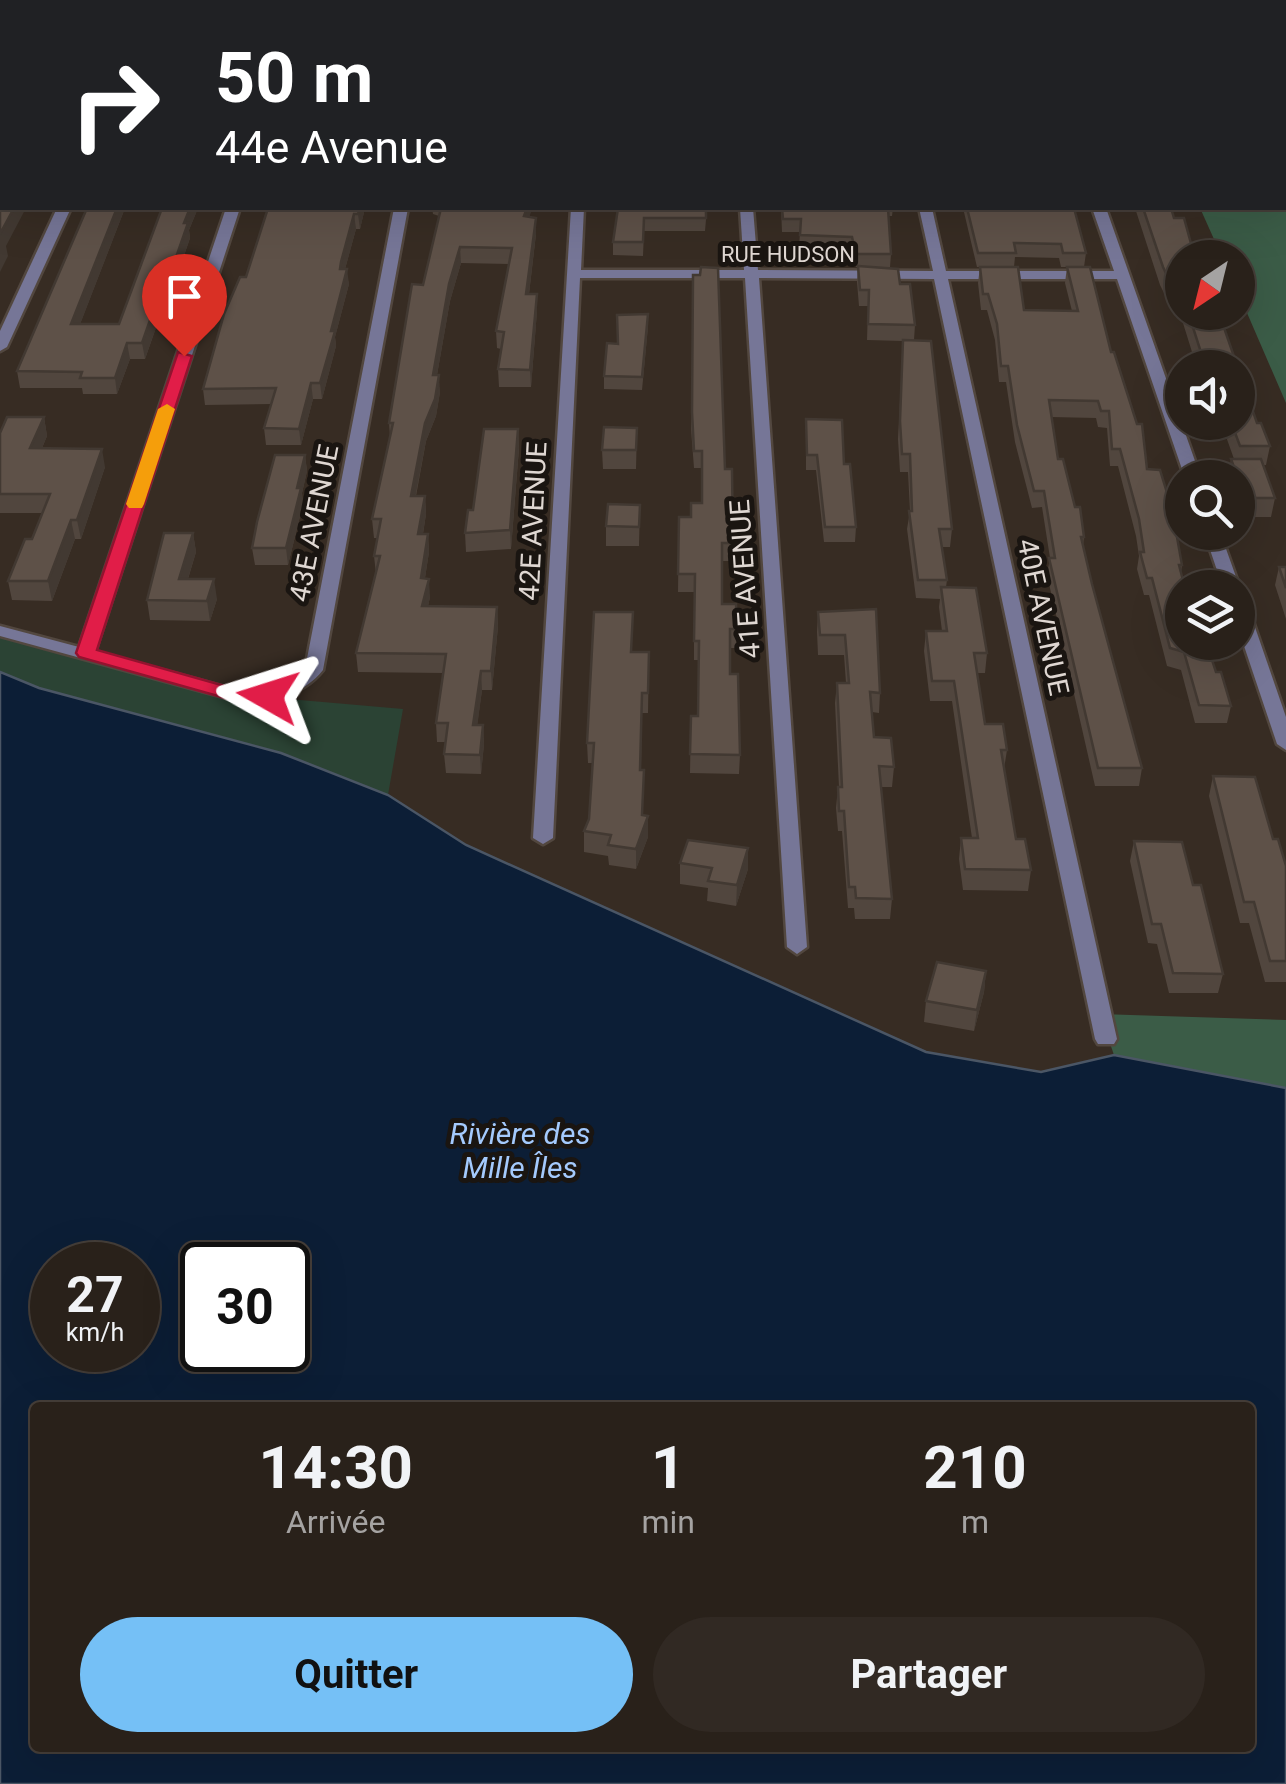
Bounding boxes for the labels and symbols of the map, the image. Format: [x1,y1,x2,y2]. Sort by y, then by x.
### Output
north arrow [1165,240,1255,330]
street label: RUE HUDSON [721,242,855,267]
pin [142,254,227,357]
street label: 42E AVENUE [512,441,554,601]
street label: 43E AVENUE [283,442,345,604]
street label: 41E AVENUE [723,498,767,660]
street label: 40E AVENUE [1010,536,1076,698]
position arrow [216,644,320,748]
water label: Rivière des Mille Îles [450,1116,590,1185]
speed limit sign: 30 [180,1242,310,1372]

